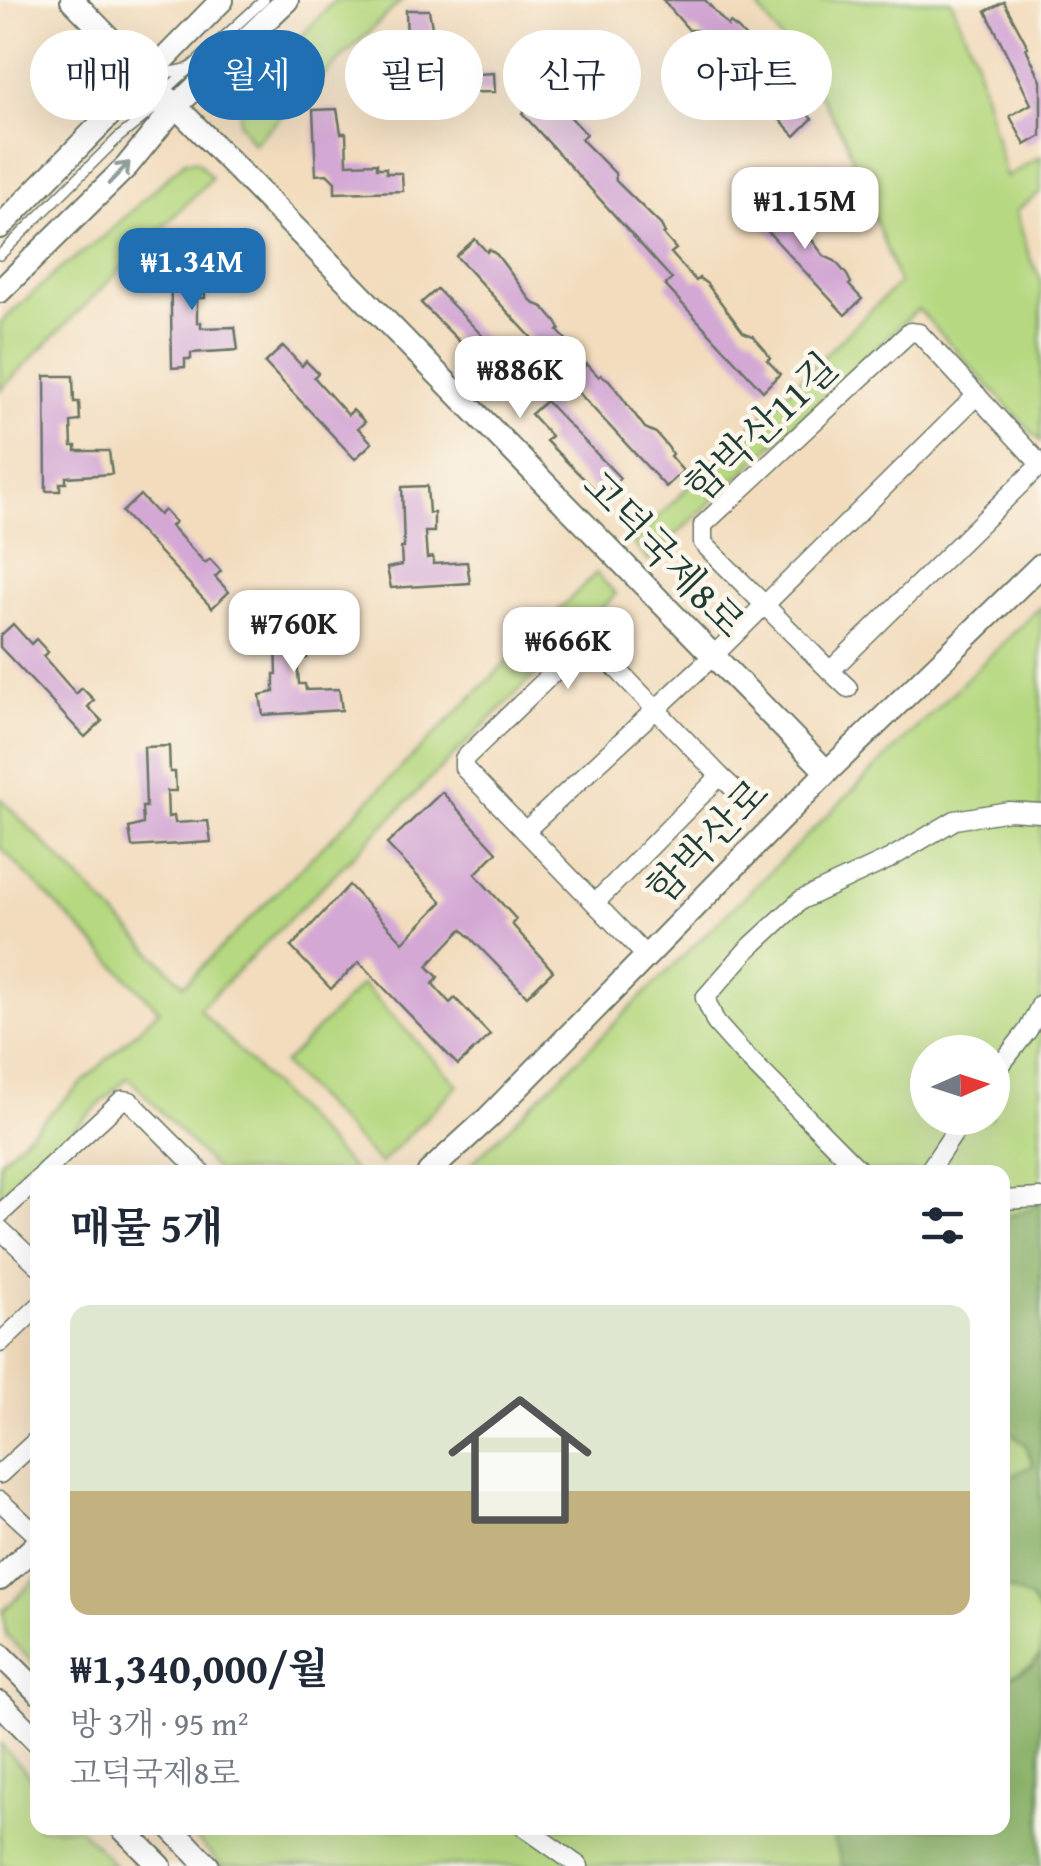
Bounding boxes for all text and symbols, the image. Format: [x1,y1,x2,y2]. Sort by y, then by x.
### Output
chip: 매매 [30,30,168,120]
chip: 월세 [188,30,325,120]
chip: 필터 [345,30,483,120]
chip: 신규 [503,30,641,120]
chip: 아파트 [661,30,832,120]
one-way arrow [107,161,130,186]
pin: ₩1.15M [724,167,886,252]
text: ₩1.15M [754,176,856,223]
pin: ₩1.34M [111,228,273,313]
text: ₩1.34M [141,237,243,284]
pin: ₩886K [450,336,590,421]
street label: 함박산11길 [671,338,851,515]
text: ₩886K [477,345,563,392]
street label: 고덕국제8로 [569,457,759,651]
pin: ₩760K [224,590,364,675]
text: ₩760K [251,599,337,646]
pin: ₩666K [498,607,638,692]
text: ₩666K [525,616,611,663]
street label: 함박산로 [632,765,782,917]
north arrow [910,1035,1010,1135]
map controls [910,1035,1010,1135]
text: 매물 5개 [70,1196,223,1257]
icon: filters [915,1198,970,1253]
icon: home [430,1370,610,1550]
text: ₩1,340,000/월 [70,1637,329,1698]
text: 방 3개 · 95 m² [70,1700,248,1747]
text: 고덕국제8로 [70,1749,240,1796]

